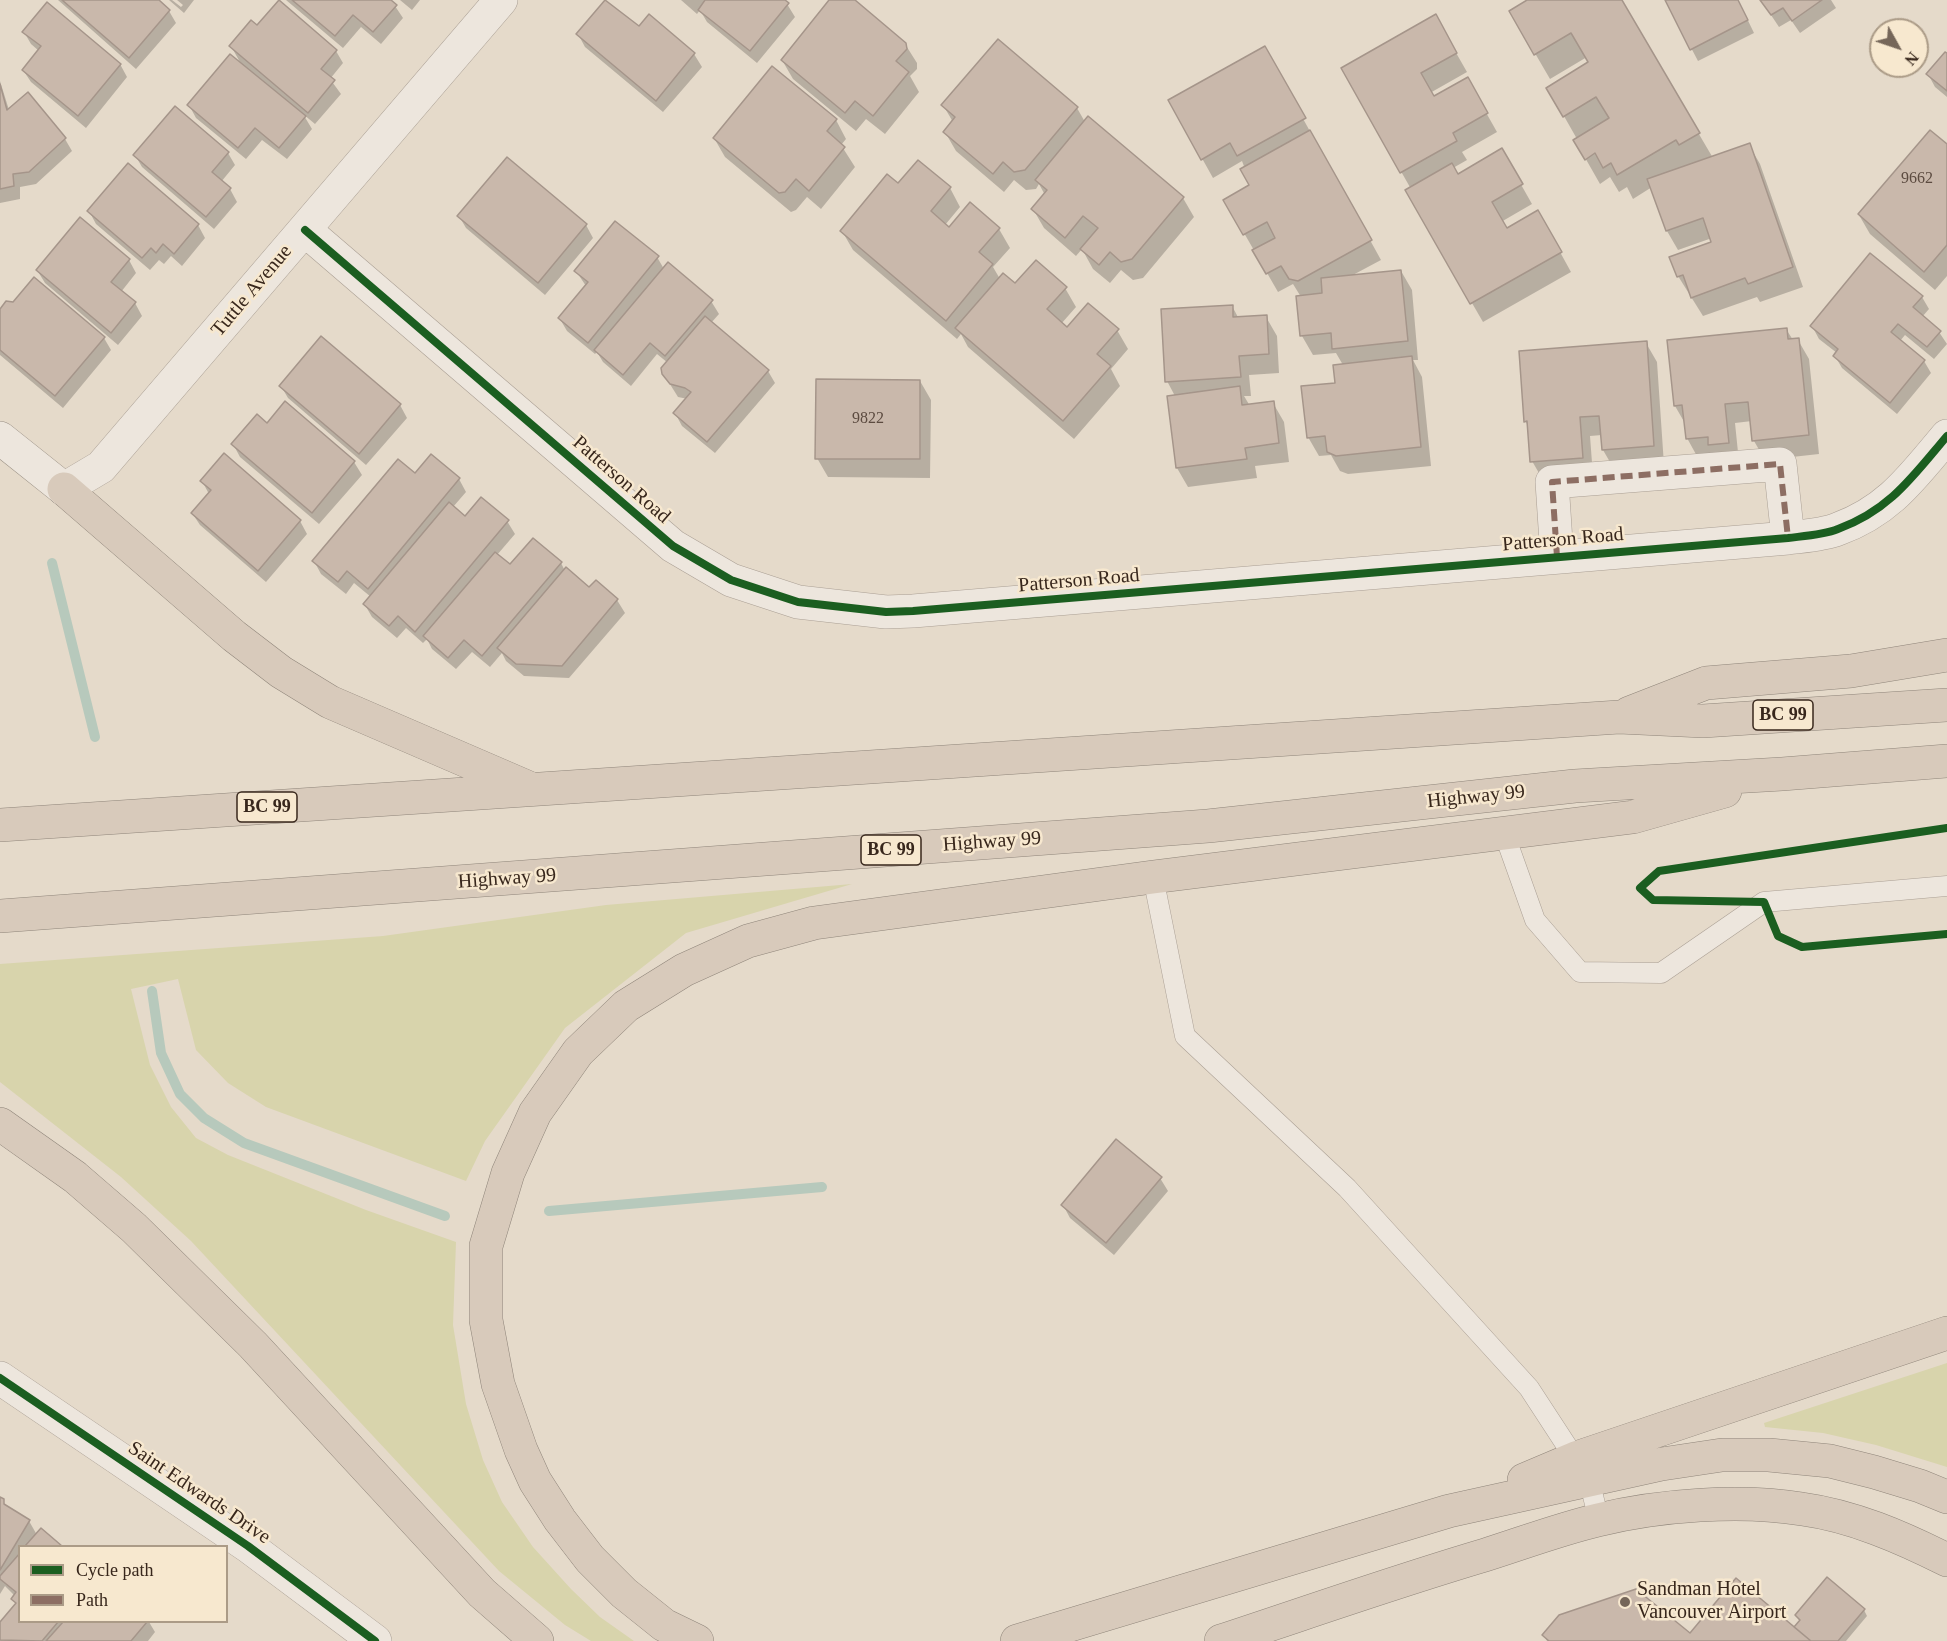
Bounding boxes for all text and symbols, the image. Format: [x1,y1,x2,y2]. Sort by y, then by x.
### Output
north arrow [1869,18,1929,78]
text: N [1901,49,1922,68]
house number: 9662 [1901,169,1933,189]
street label: Tuttle Avenue [207,240,297,342]
house number: 9822 [852,409,884,429]
street label: Patterson Road [567,431,675,529]
street label: Patterson Road [1501,523,1625,557]
street label: Patterson Road [1017,564,1141,598]
road number: BC 99 [1753,700,1813,730]
street label: Highway 99 [1426,780,1526,814]
road number: BC 99 [237,792,297,822]
street label: Highway 99 [942,827,1042,857]
road number: BC 99 [861,835,921,865]
street label: Highway 99 [457,864,557,894]
street label: Saint Edwards Drive [123,1436,275,1550]
legend [18,1545,228,1623]
text: Cycle path [76,1560,153,1580]
place label: Sandman Hotel Vancouver Airport [1637,1578,1786,1625]
text: Path [76,1590,108,1610]
marker: Sandman Hotel Vancouver Airport [1618,1595,1632,1609]

